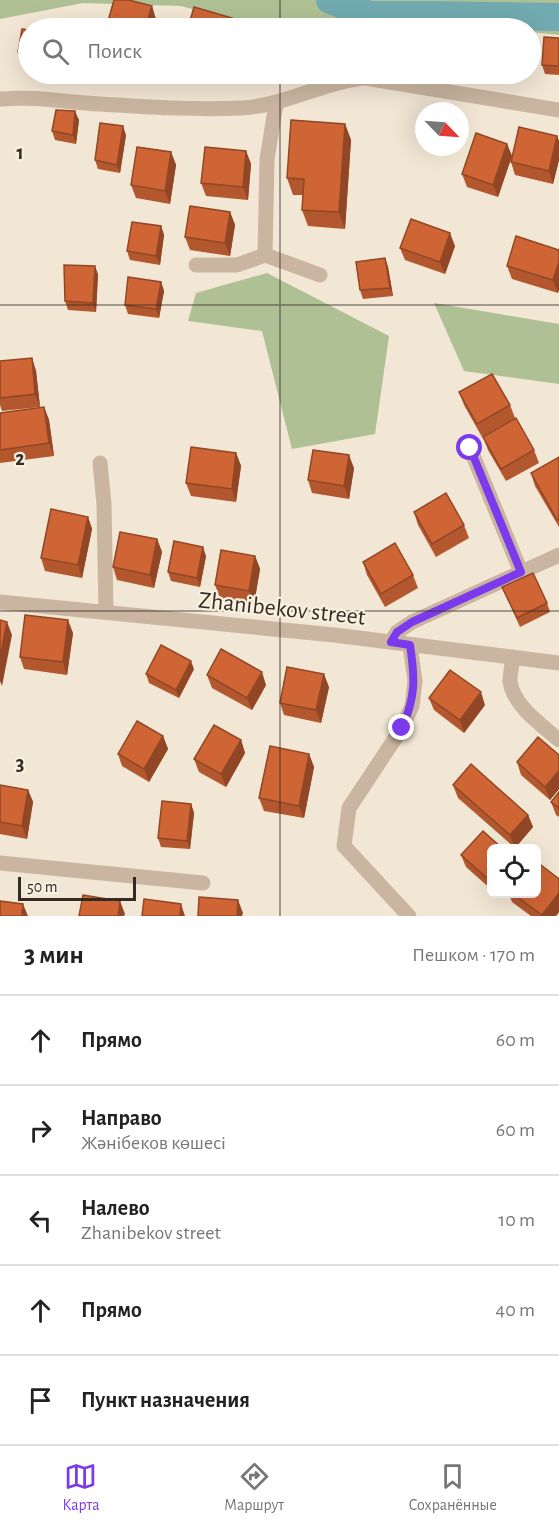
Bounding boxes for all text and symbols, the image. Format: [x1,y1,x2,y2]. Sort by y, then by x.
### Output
search box [18,18,541,84]
icon: search [39,35,72,68]
text: Поиск [87,40,142,62]
north arrow [415,102,469,156]
text: 1 [16,143,24,163]
route start [456,434,482,460]
text: 2 [15,449,25,469]
street label: Zhanibekov street [197,588,367,630]
route end [388,714,414,740]
text: 3 [16,754,24,774]
map controls [487,844,541,898]
button: locate [487,844,541,898]
scale bar [18,874,136,902]
text: 50 m [27,879,58,895]
text: 3 мин [24,942,84,968]
text: Пешком · 170 m [412,945,535,965]
icon: ahead [24,1024,57,1057]
text: Прямо [81,1029,142,1051]
text: 60 m [496,1030,535,1050]
text: Направо [81,1107,162,1129]
icon: right [24,1114,57,1147]
text: 60 m [496,1120,535,1140]
text: Жәнібеков көшесі [81,1133,226,1153]
text: Налево [81,1197,150,1219]
icon: left [24,1204,57,1237]
text: 10 m [498,1210,535,1230]
text: Zhanibekov street [81,1223,221,1243]
icon: ahead [24,1294,57,1327]
text: Прямо [81,1299,142,1321]
text: 40 m [496,1300,535,1320]
icon: arrive [24,1384,57,1417]
text: Пункт назначения [81,1389,250,1411]
tab: Карта [62,1460,100,1515]
tab: Маршрут [224,1460,284,1515]
tab: Сохранённые [408,1460,497,1515]

